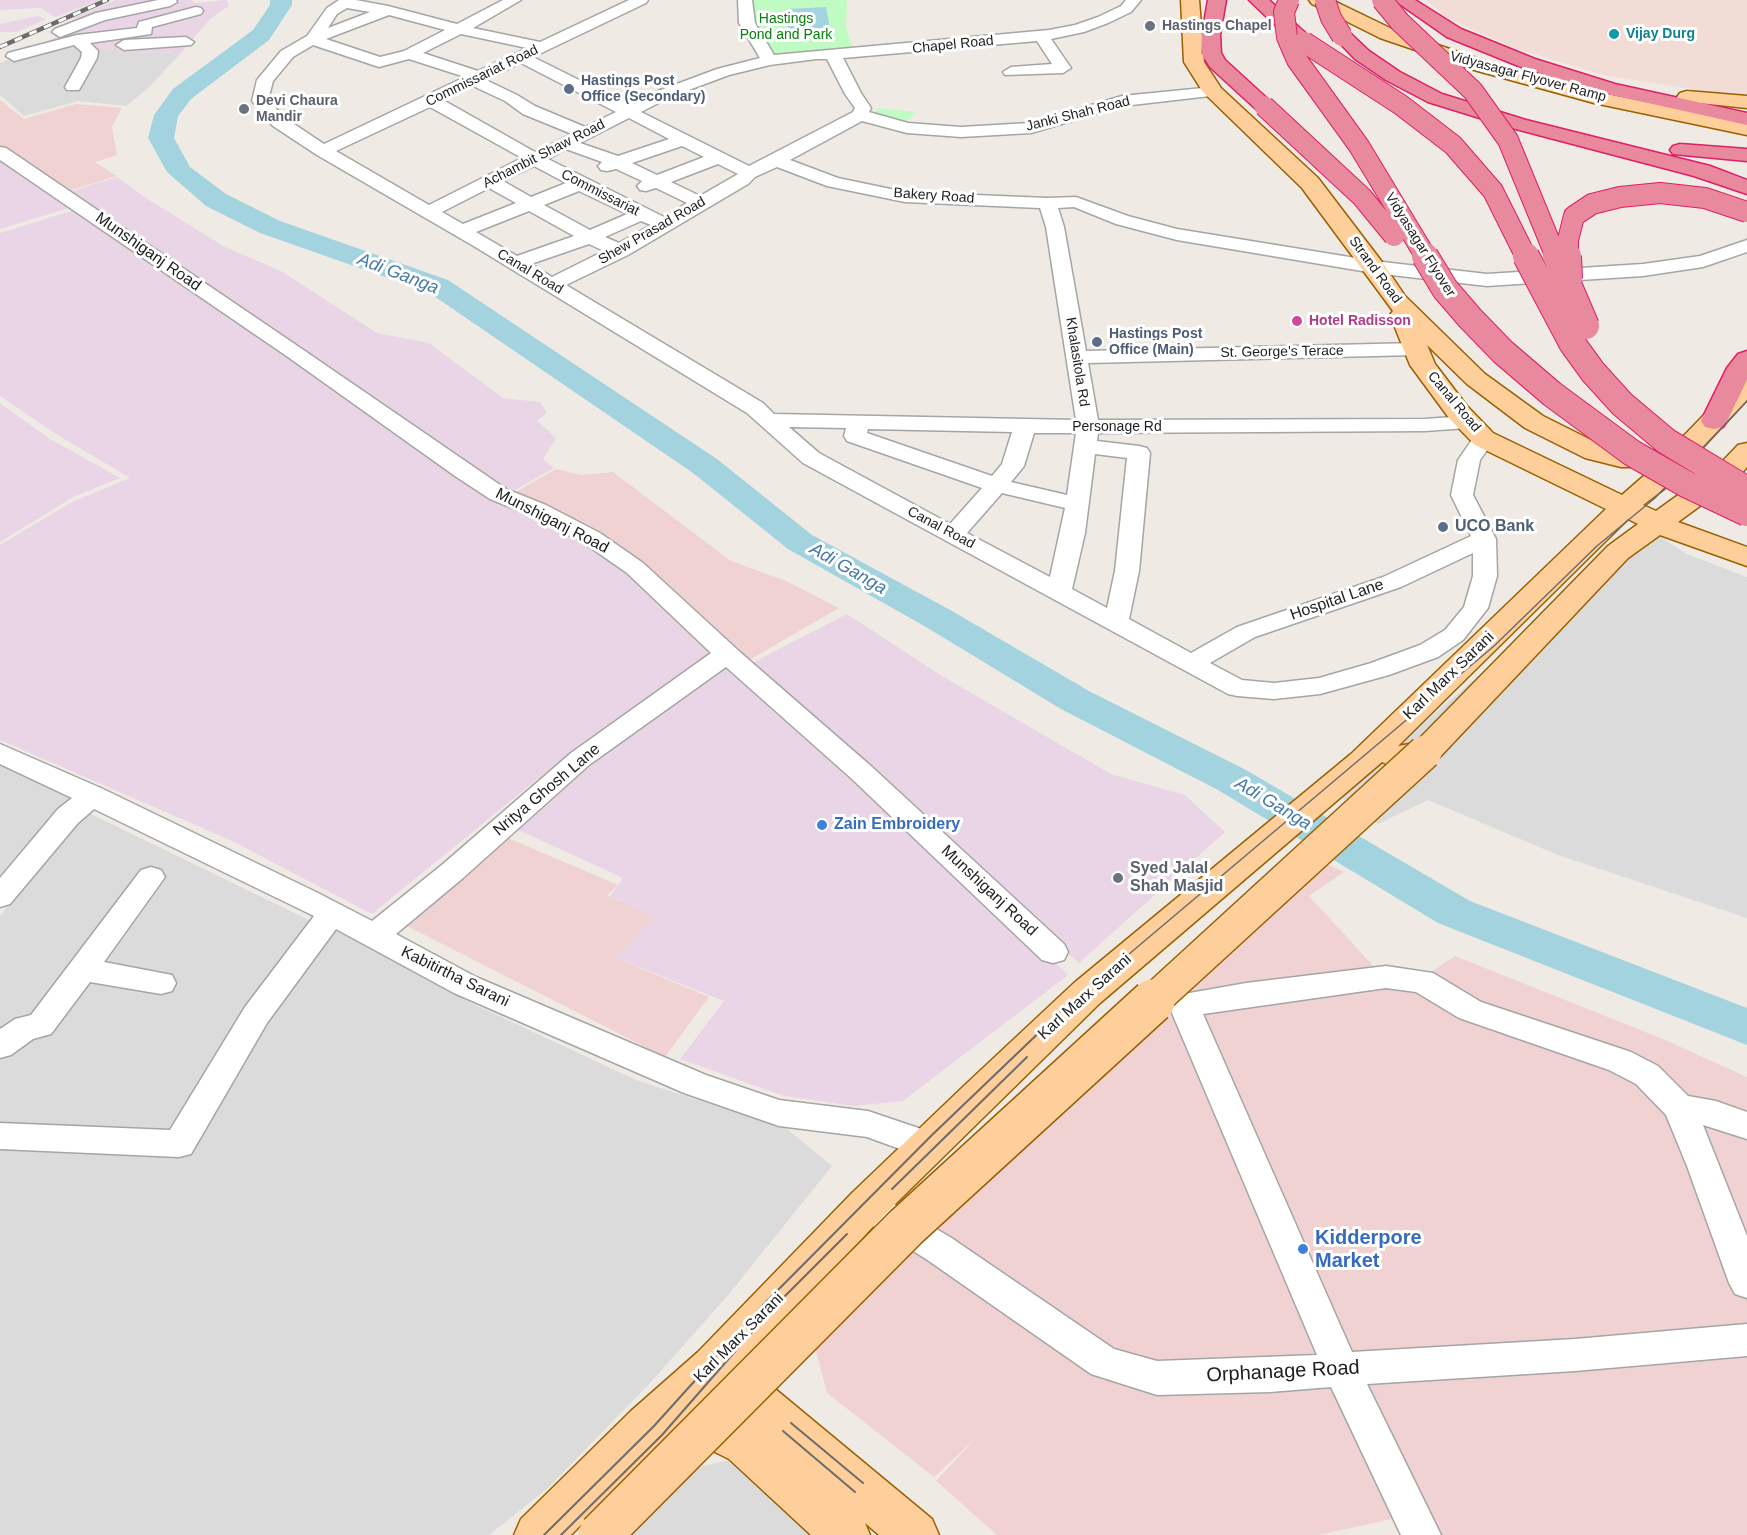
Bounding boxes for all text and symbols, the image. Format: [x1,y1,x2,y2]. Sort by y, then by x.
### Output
park label: Hastings Pond and Park [740,11,832,44]
place label: Hastings Chapel [1162,18,1272,34]
marker: Hastings Chapel [1143,19,1157,33]
place label: Vijay Durg [1626,26,1695,42]
marker: Vijay Durg [1607,27,1621,41]
street label: Chapel Road [911,32,995,58]
street label: Commissariat Road [423,42,541,110]
street label: Vidyasagar Flyover Ramp [1448,48,1608,106]
place label: Hastings Post Office (Secondary) [581,73,705,106]
marker: Hastings Post Office (Secondary) [562,82,576,96]
place label: Devi Chaura Mandir [256,93,338,125]
street label: Janki Shah Road [1024,93,1132,135]
marker: Devi Chaura Mandir [237,102,251,116]
street label: Achambit Shaw Road [480,116,608,192]
street label: Commissariat [558,166,642,220]
street label: Bakery Road [893,185,975,207]
street label: Vidyasagar Flyover [1381,190,1459,300]
street label: Shew Prasad Road [596,194,708,268]
street label: Munshiganj Road [91,208,205,296]
street label: Strand Road [1345,233,1405,307]
street label: Canal Road [494,246,566,298]
water label: Adi Ganga [354,249,442,299]
place label: Hotel Radisson [1309,313,1411,329]
marker: Hotel Radisson [1290,314,1304,328]
street label: Khalasitola Rd [1062,316,1092,408]
place label: Hastings Post Office (Main) [1109,326,1202,358]
marker: Hastings Post Office (Main) [1090,335,1104,349]
street label: St. George's Terace [1220,343,1344,361]
street label: Canal Road [1424,368,1484,436]
street label: Personage Rd [1072,419,1162,435]
street label: Munshiganj Road [492,484,612,558]
street label: Canal Road [904,503,978,553]
place label: UCO Bank [1455,517,1534,537]
marker: UCO Bank [1436,520,1450,534]
water label: Adi Ganga [806,538,890,600]
street label: Hospital Lane [1288,575,1386,625]
street label: Karl Marx Sarani [1399,628,1499,724]
street label: Nritya Ghosh Lane [490,740,604,840]
water label: Adi Ganga [1231,773,1315,835]
place label: Zain Embroidery [834,815,960,835]
marker: Zain Embroidery [815,818,829,832]
street label: Munshiganj Road [937,842,1041,940]
place label: Syed Jalal Shah Masjid [1130,859,1223,897]
marker: Syed Jalal Shah Masjid [1111,871,1125,885]
street label: Kabitirtha Sarani [398,942,512,1012]
street label: Karl Marx Sarani [1034,950,1136,1044]
place label: Kidderpore Market [1315,1226,1422,1273]
marker: Kidderpore Market [1296,1242,1310,1256]
street label: Karl Marx Sarani [690,1289,788,1387]
street label: Orphanage Road [1206,1356,1360,1388]

